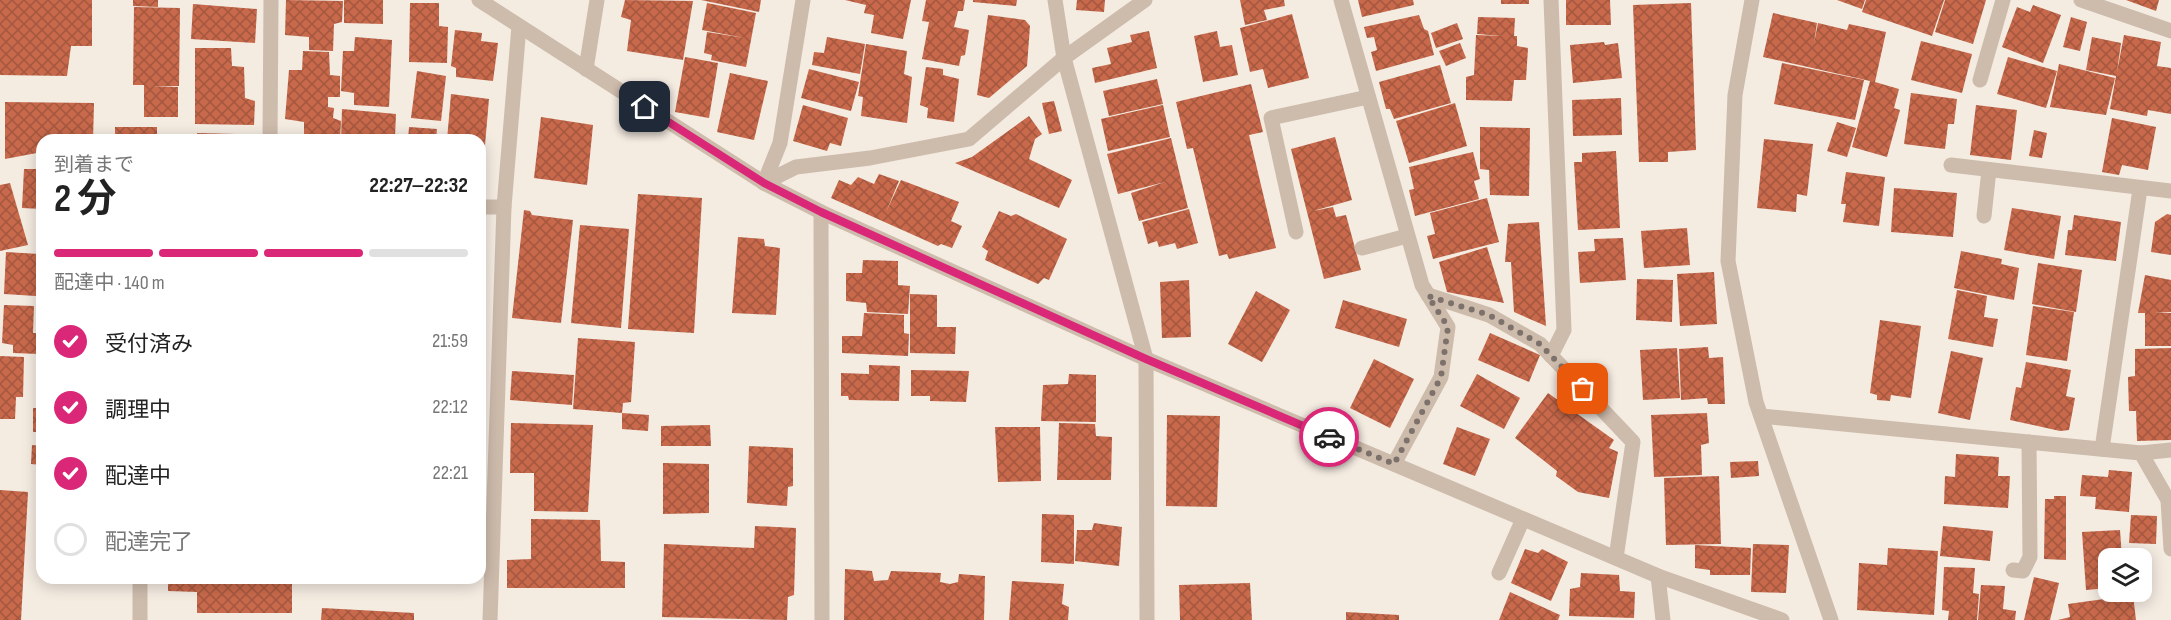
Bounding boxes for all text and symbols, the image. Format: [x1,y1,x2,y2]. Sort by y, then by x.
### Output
pin [619,81,670,132]
icon: home [628,90,661,123]
text: 到着まで [54,153,134,177]
text: 22:27–22:32 [369,172,468,199]
text: 2 分 [54,176,116,223]
text: 配達中 · 140 m [54,271,165,295]
icon: check [54,325,87,358]
text: 21:59 [432,329,468,353]
text: 受付済み [105,331,193,358]
pin [1557,363,1608,414]
icon: bag [1566,372,1599,405]
icon: check [54,391,87,424]
text: 22:12 [432,395,468,419]
text: 調理中 [105,397,171,424]
courier [1299,407,1359,467]
icon: car [1313,421,1346,454]
icon: check [54,457,87,490]
text: 22:21 [432,461,468,485]
text: 配達中 [105,463,171,490]
text: 配達完了 [105,529,193,556]
map controls [2098,548,2152,602]
button: layers [2098,548,2152,602]

